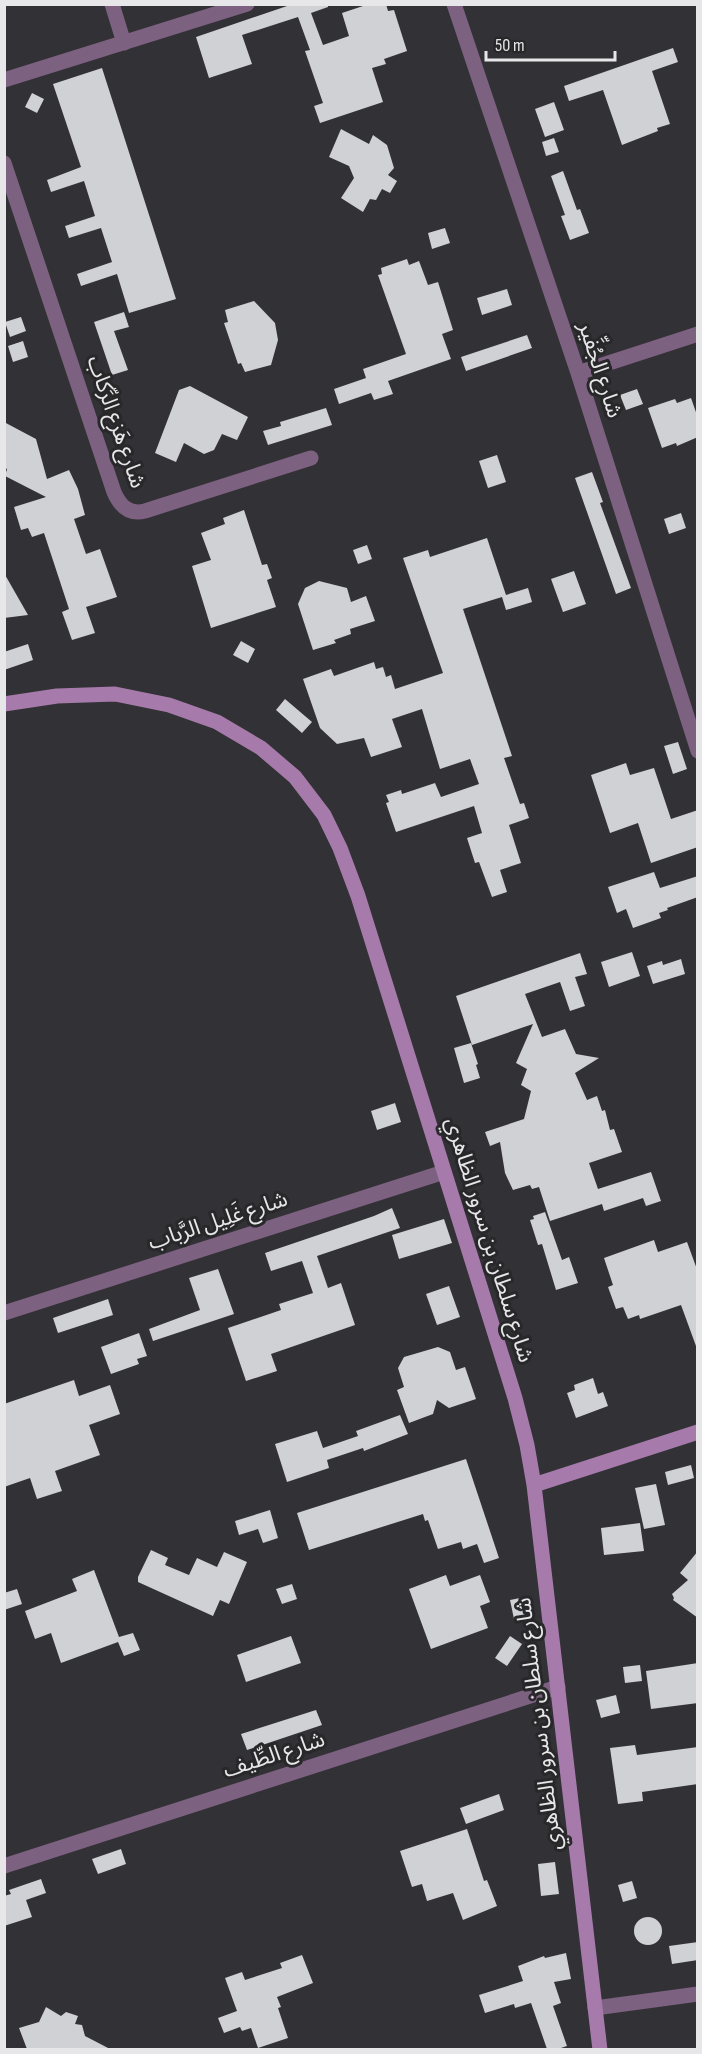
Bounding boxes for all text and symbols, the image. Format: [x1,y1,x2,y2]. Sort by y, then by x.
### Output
scale bar [486,24,615,62]
text: 50 m [495,35,525,56]
street label: شارع الجُفِّير [570,316,634,422]
street label: شارع هَزع الرِّكاب [79,352,152,493]
street label: شارع سلطان بن سرور الظاهري [437,1114,539,1366]
street label: شارع غَلِيل الرَّباب [145,1186,292,1258]
street label: شارع سلطان بن سرور الظاهري [510,1596,570,1852]
street label: شارع الطِّيف [220,1725,329,1786]

